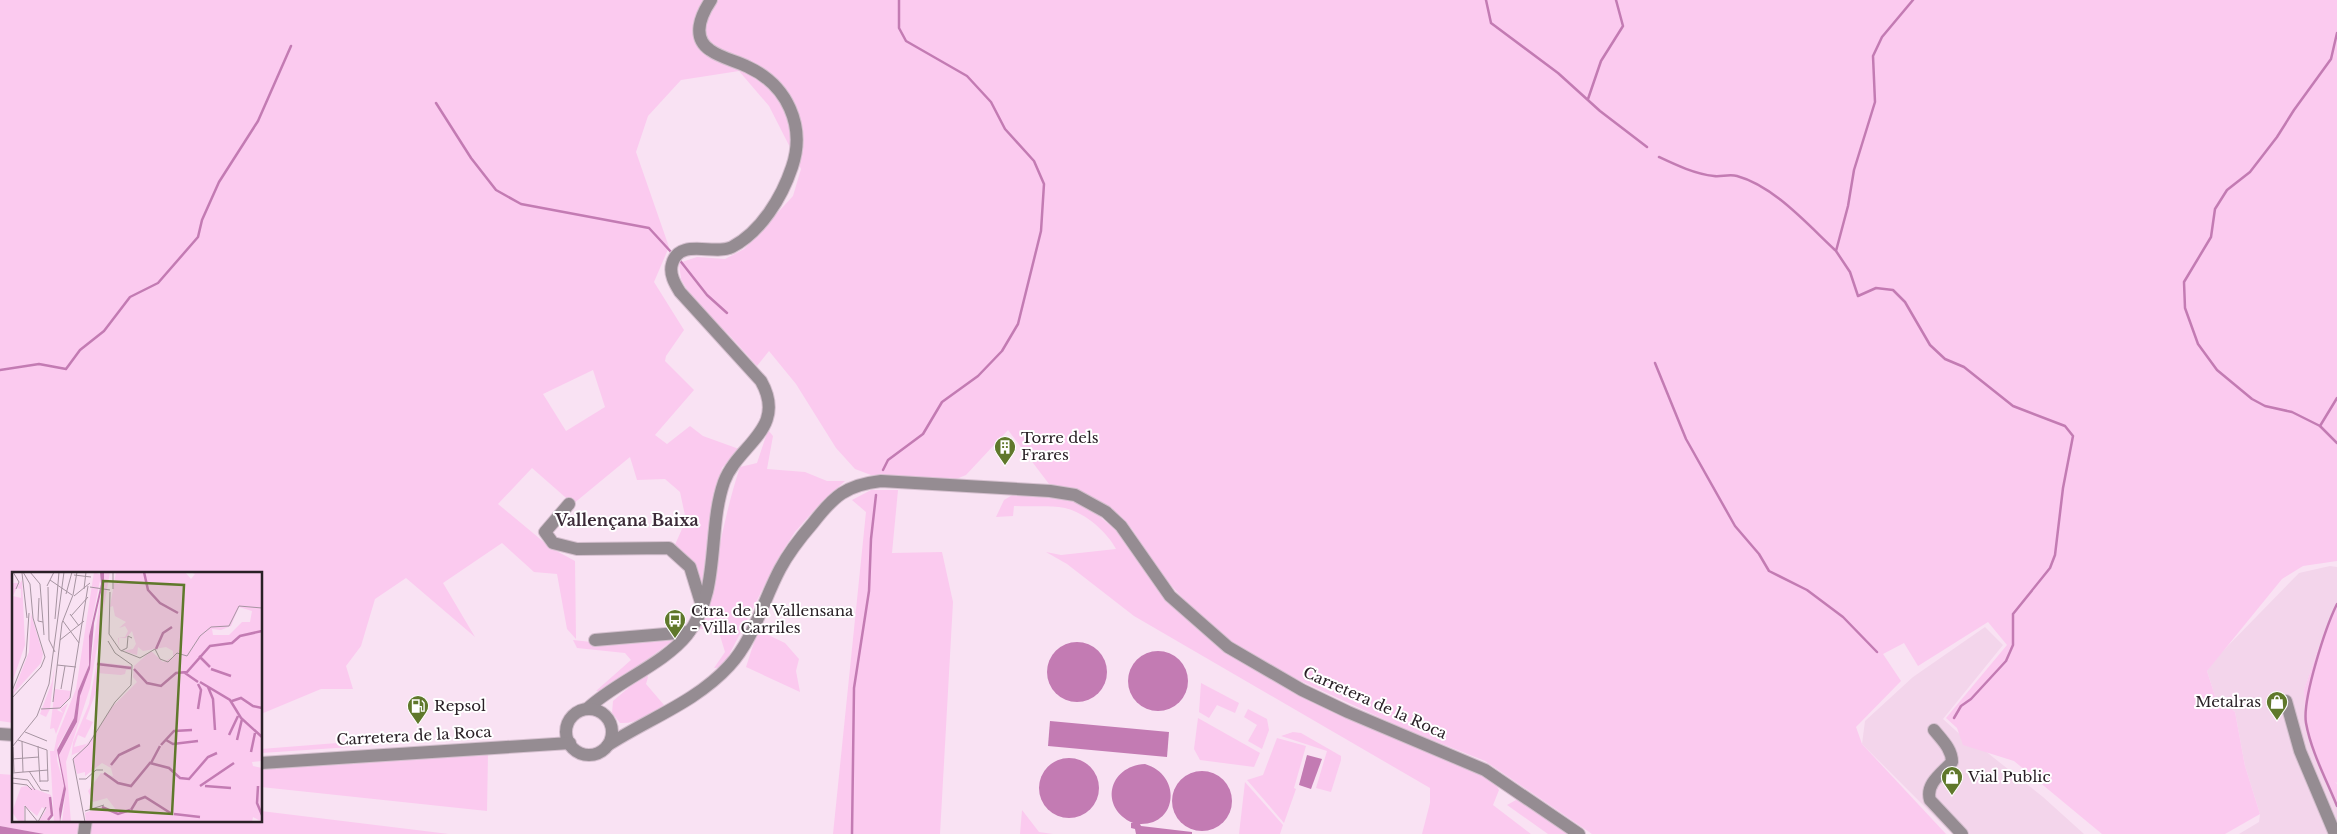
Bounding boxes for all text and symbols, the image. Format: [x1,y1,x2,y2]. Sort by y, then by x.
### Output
place label: Torre dels Frares [1021,428,1099,464]
building icon: Torre dels Frares [993,435,1017,466]
district label: Vallençana Baixa [554,510,699,530]
inset map [12,572,262,822]
place label: Ctra. de la Vallensana - Villa Carriles [691,601,854,637]
bus stop icon: Ctra. de la Vallensana - Villa Carriles [663,608,687,639]
street label: Carretera de la Roca [1300,662,1451,743]
shop icon: Metalras [2265,690,2289,721]
place label: Metalras [2195,692,2261,711]
fuel station icon: Repsol [406,694,430,725]
place label: Repsol [434,696,486,715]
street label: Carretera de la Roca [336,722,493,749]
shop icon: Vial Public [1940,765,1964,796]
place label: Vial Public [1967,767,2050,786]

